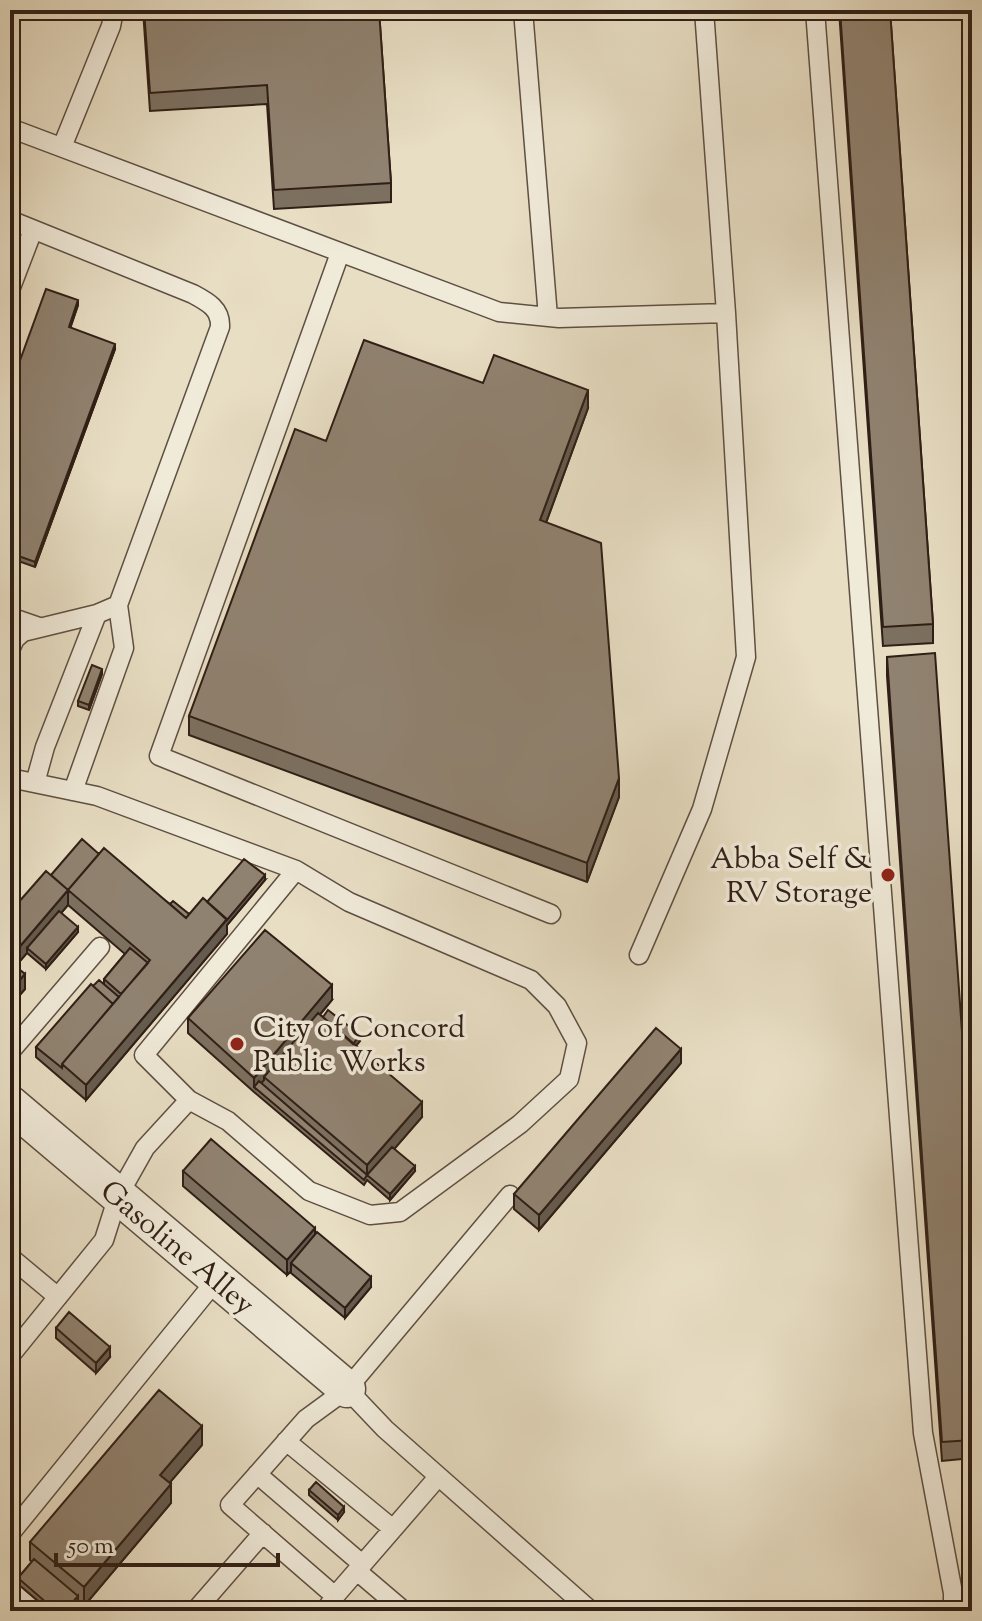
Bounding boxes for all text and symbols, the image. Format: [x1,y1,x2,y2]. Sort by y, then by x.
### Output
place label: Abba Self & RV Storage [710,839,873,916]
marker: Abba Self & RV Storage [879,866,897,884]
place label: City of Concord Public Works [253,1008,465,1085]
marker: City of Concord Public Works [228,1035,246,1053]
street label: Gasoline Alley [90,1171,263,1327]
scale bar [56,1517,278,1567]
text: 50 m [66,1530,114,1564]

